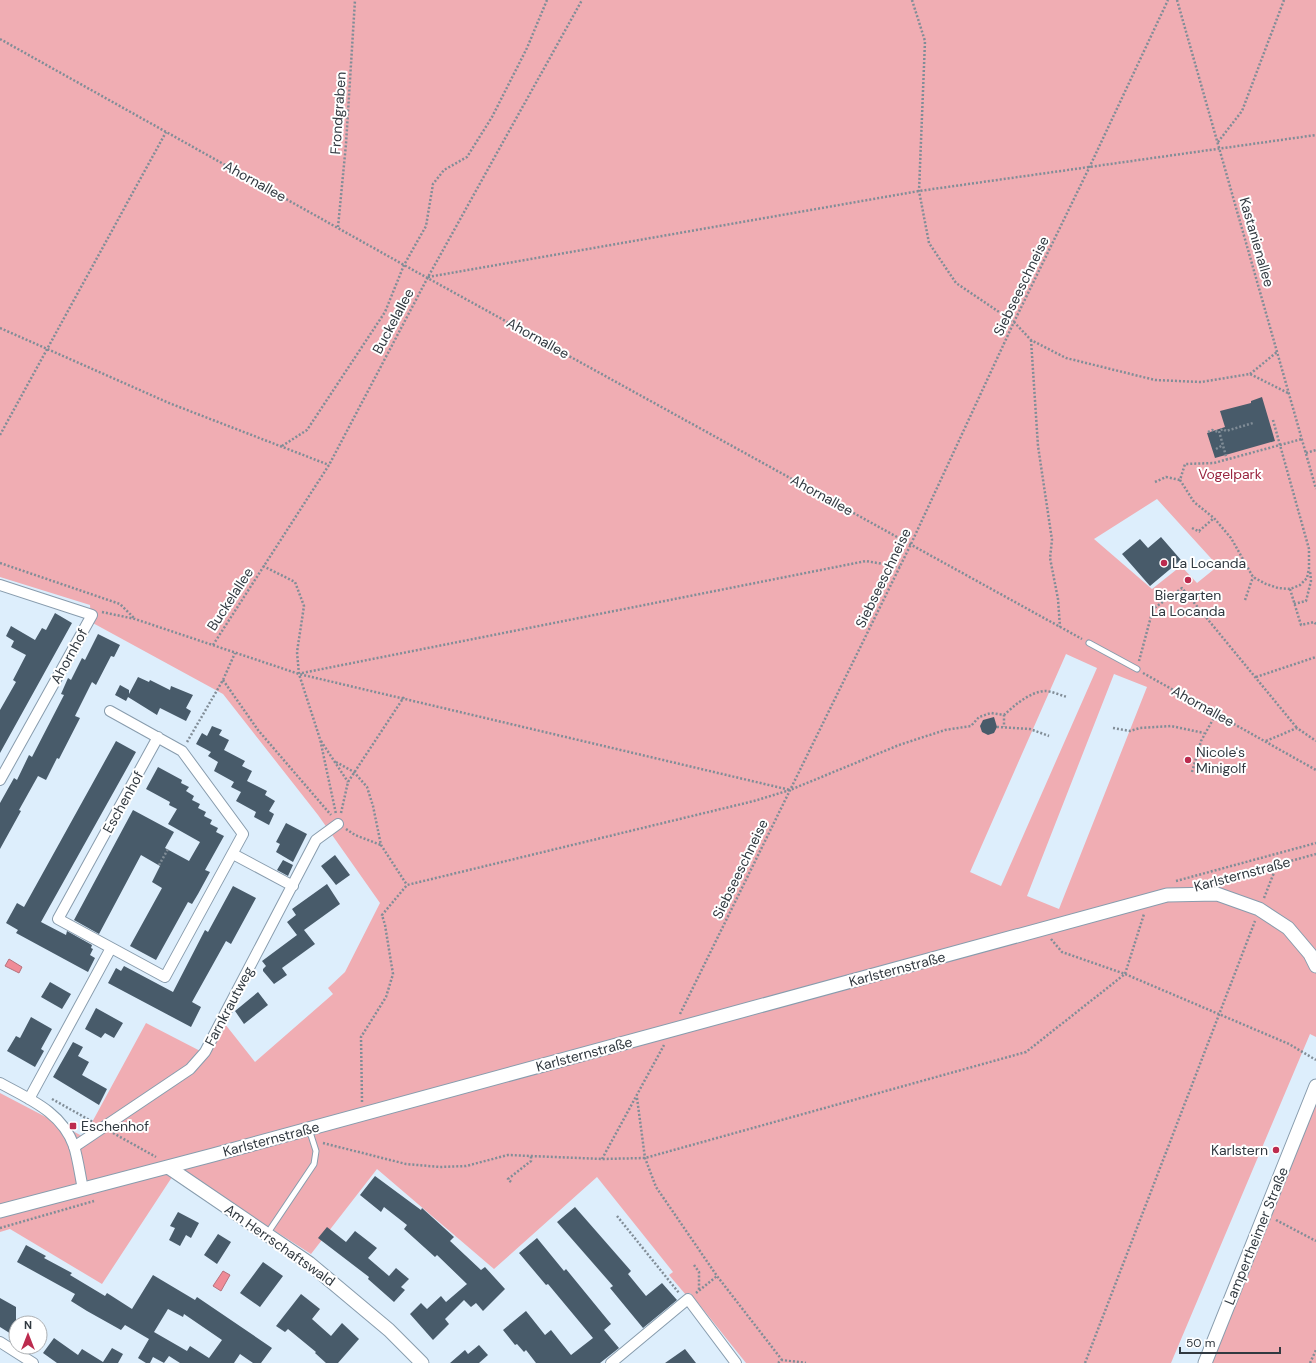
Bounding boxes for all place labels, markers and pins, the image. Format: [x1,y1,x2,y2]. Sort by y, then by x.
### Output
place label: La Locanda [1172,554,1246,572]
marker: La Locanda [1159,558,1169,568]
marker: Biergarten La Locanda [1183,575,1193,585]
place label: Biergarten La Locanda [1151,586,1225,620]
place label: Nicole's Minigolf [1196,743,1246,777]
marker: Nicole's Minigolf [1183,755,1193,765]
place label: Eschenhof [81,1117,149,1135]
marker: Eschenhof [68,1121,78,1131]
place label: Karlstern [1211,1141,1268,1159]
marker: Karlstern [1271,1145,1281,1155]

